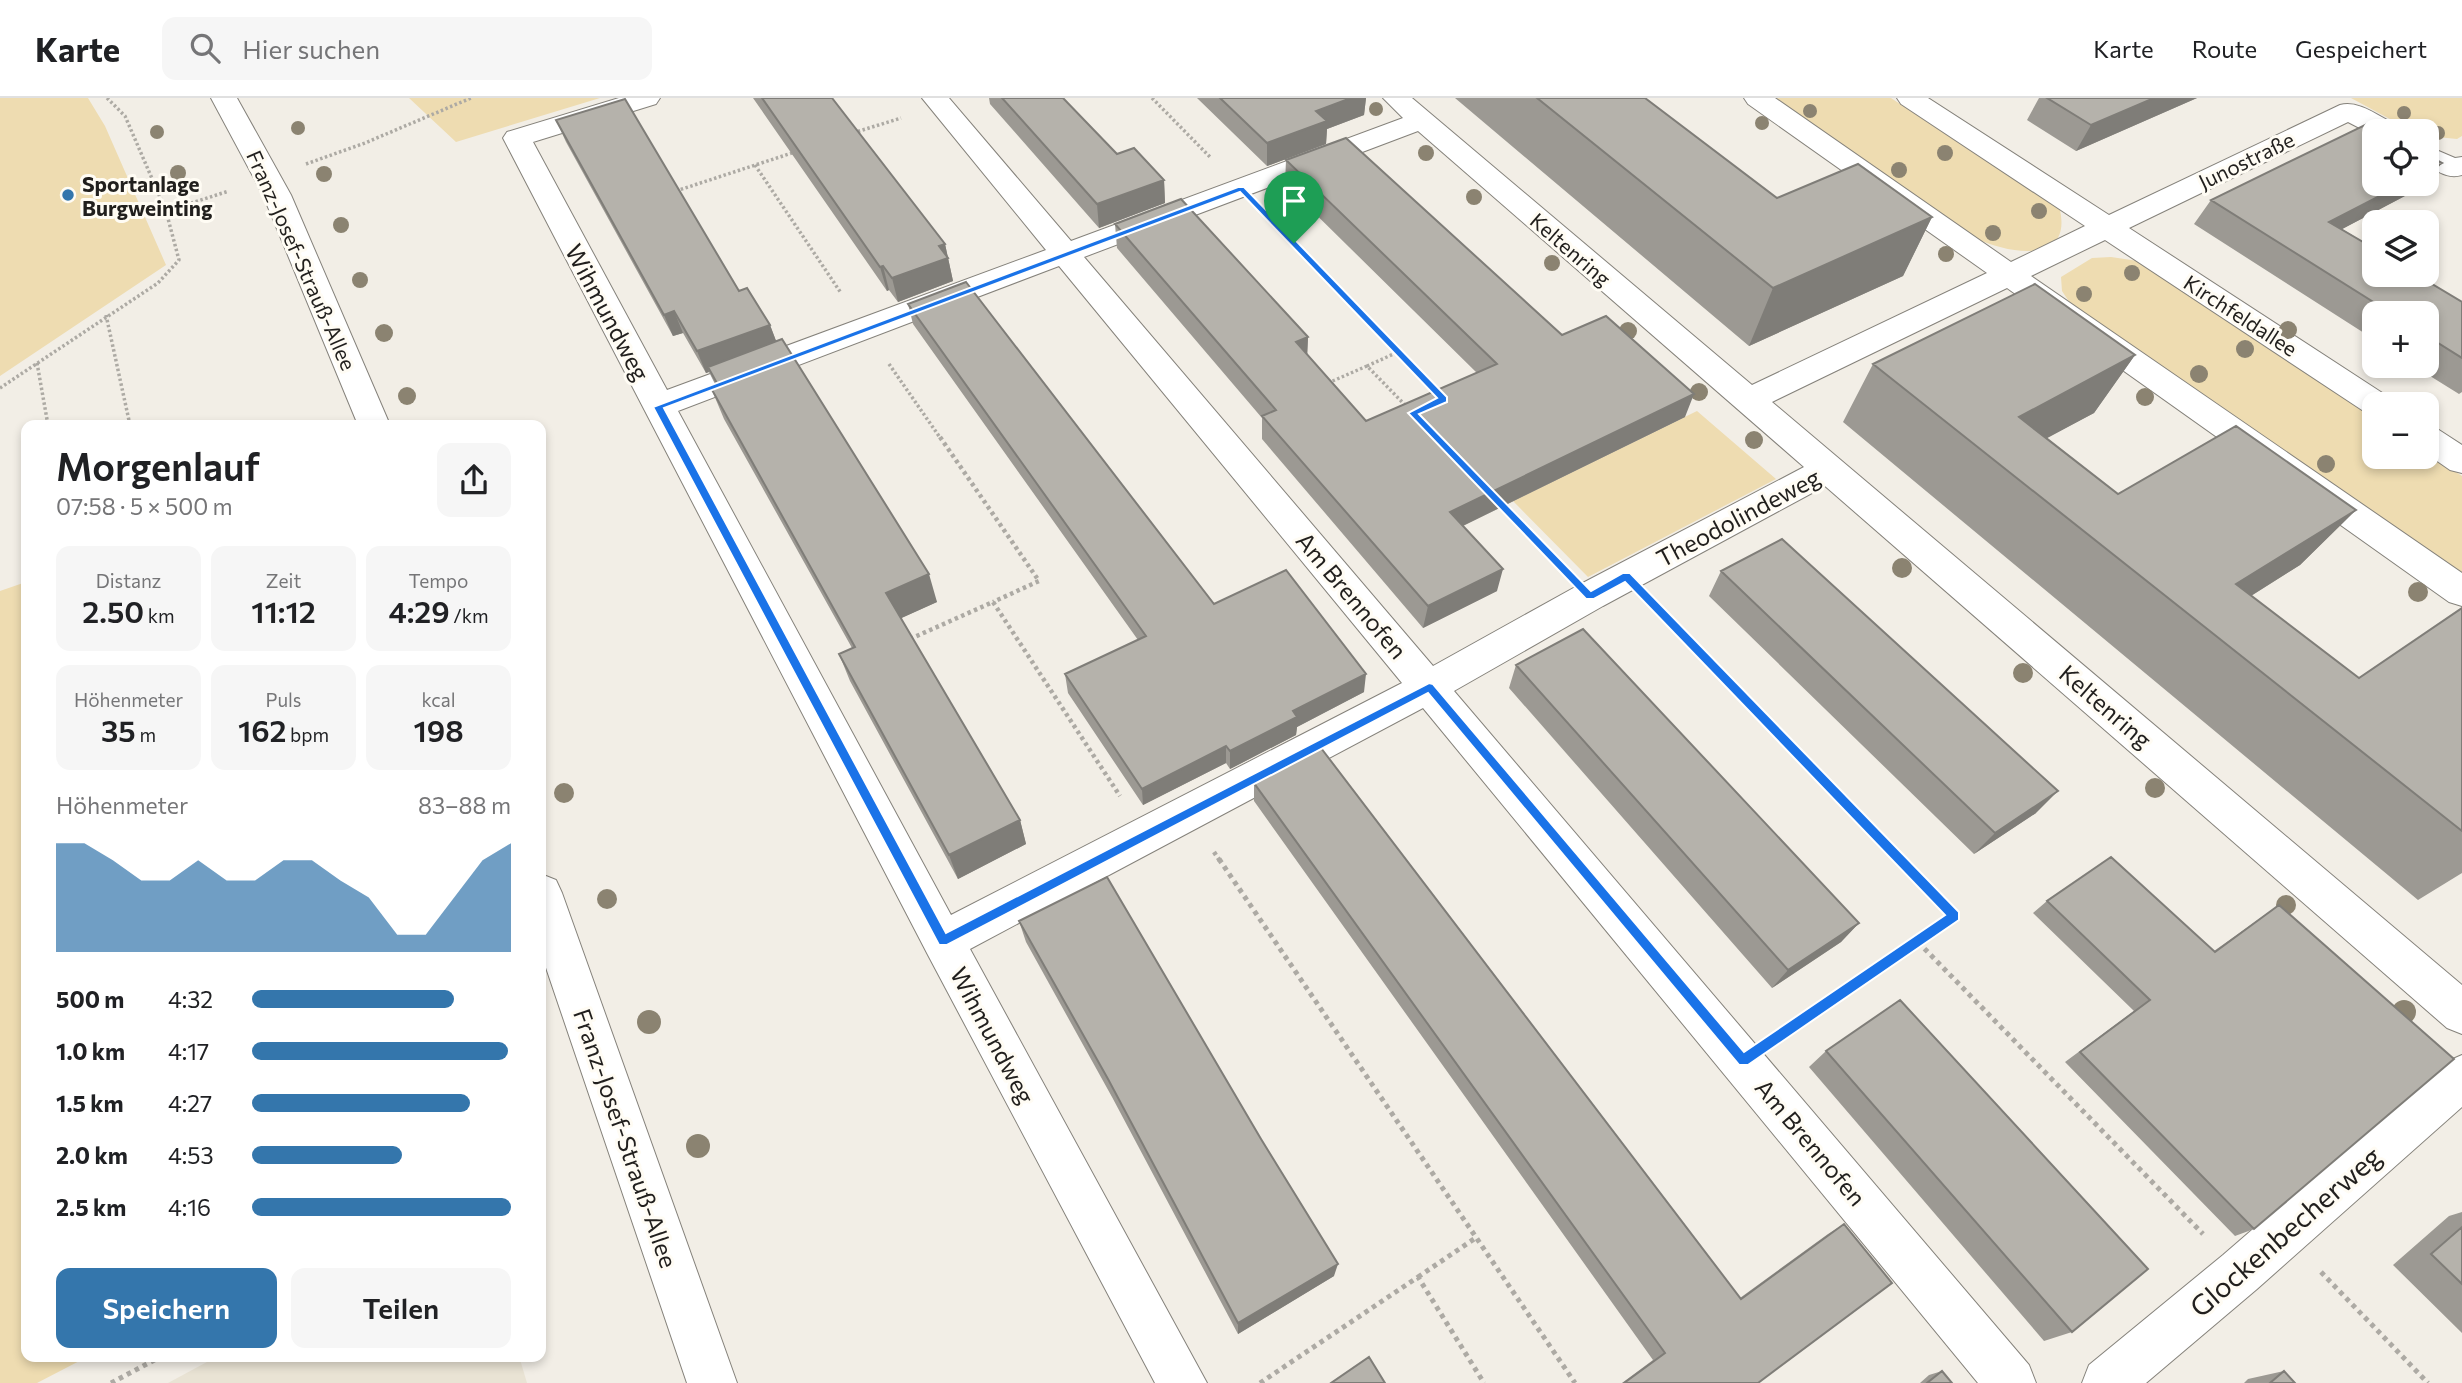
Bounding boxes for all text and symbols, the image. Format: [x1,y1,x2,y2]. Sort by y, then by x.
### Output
search box [162,17,652,80]
text: Karte [35,28,120,69]
icon: search [186,29,224,67]
text: Hier suchen [242,33,380,64]
text: Karte [2093,34,2154,63]
text: Route [2192,34,2257,63]
text: Gespeichert [2295,34,2427,63]
map controls [2362,119,2439,469]
button: locate [2362,119,2439,196]
street label: Junostraße [2194,126,2298,194]
street label: Franz-Josef-Strauß-Allee [242,146,362,374]
place label: Sportanlage Burgweinting [82,171,213,220]
pin [1264,171,1324,243]
icon: arrive [1275,182,1313,220]
marker: Sportanlage Burgweinting [60,187,76,203]
street label: Keltenring [1526,207,1616,291]
button: layers [2362,210,2439,287]
street label: Wihmundweg [560,239,656,385]
street label: Kirchfeldallee [2180,269,2302,361]
button: + [2362,301,2439,378]
button: − [2362,392,2439,469]
text: Morgenlauf [56,442,260,489]
button: share [437,443,511,517]
street label: Theodolindeweg [1651,462,1825,572]
text: 07:58 · 5 × 500 m [56,492,233,520]
street label: Am Brennofen [1291,526,1413,664]
text: Distanz [96,569,161,592]
text: Zeit [266,569,301,592]
text: Tempo [409,569,468,592]
text: 2.50 [82,592,144,629]
text: 11:12 [251,592,316,629]
text: 4:29 [388,592,450,629]
text: km [144,604,175,627]
text: /km [450,604,489,627]
street label: Keltenring [2054,658,2158,754]
text: Höhenmeter [74,688,183,711]
text: Puls [265,688,302,711]
text: kcal [421,688,456,711]
text: 35 [101,711,136,748]
text: 162 [238,711,286,748]
text: 198 [413,711,464,748]
text: m [136,723,156,746]
text: bpm [286,723,329,746]
text: Höhenmeter [56,791,188,819]
text: 83–88 m [418,791,511,819]
street label: Wihmundweg [945,962,1041,1108]
text: 500 m [56,985,124,1013]
text: 4:32 [168,985,213,1013]
street label: Franz-Josef-Strauß-Allee [568,1005,684,1271]
text: 1.0 km [56,1037,125,1065]
text: 4:17 [168,1037,209,1065]
street label: Am Brennofen [1750,1073,1872,1211]
text: 1.5 km [56,1089,124,1117]
text: 4:27 [168,1089,212,1117]
street label: Glockenbecherweg [2182,1139,2388,1323]
text: 2.0 km [56,1141,128,1169]
text: 4:53 [168,1141,214,1169]
text: 2.5 km [56,1193,126,1221]
text: 4:16 [168,1193,211,1221]
button: Speichern [56,1268,277,1348]
button: Teilen [291,1268,511,1348]

